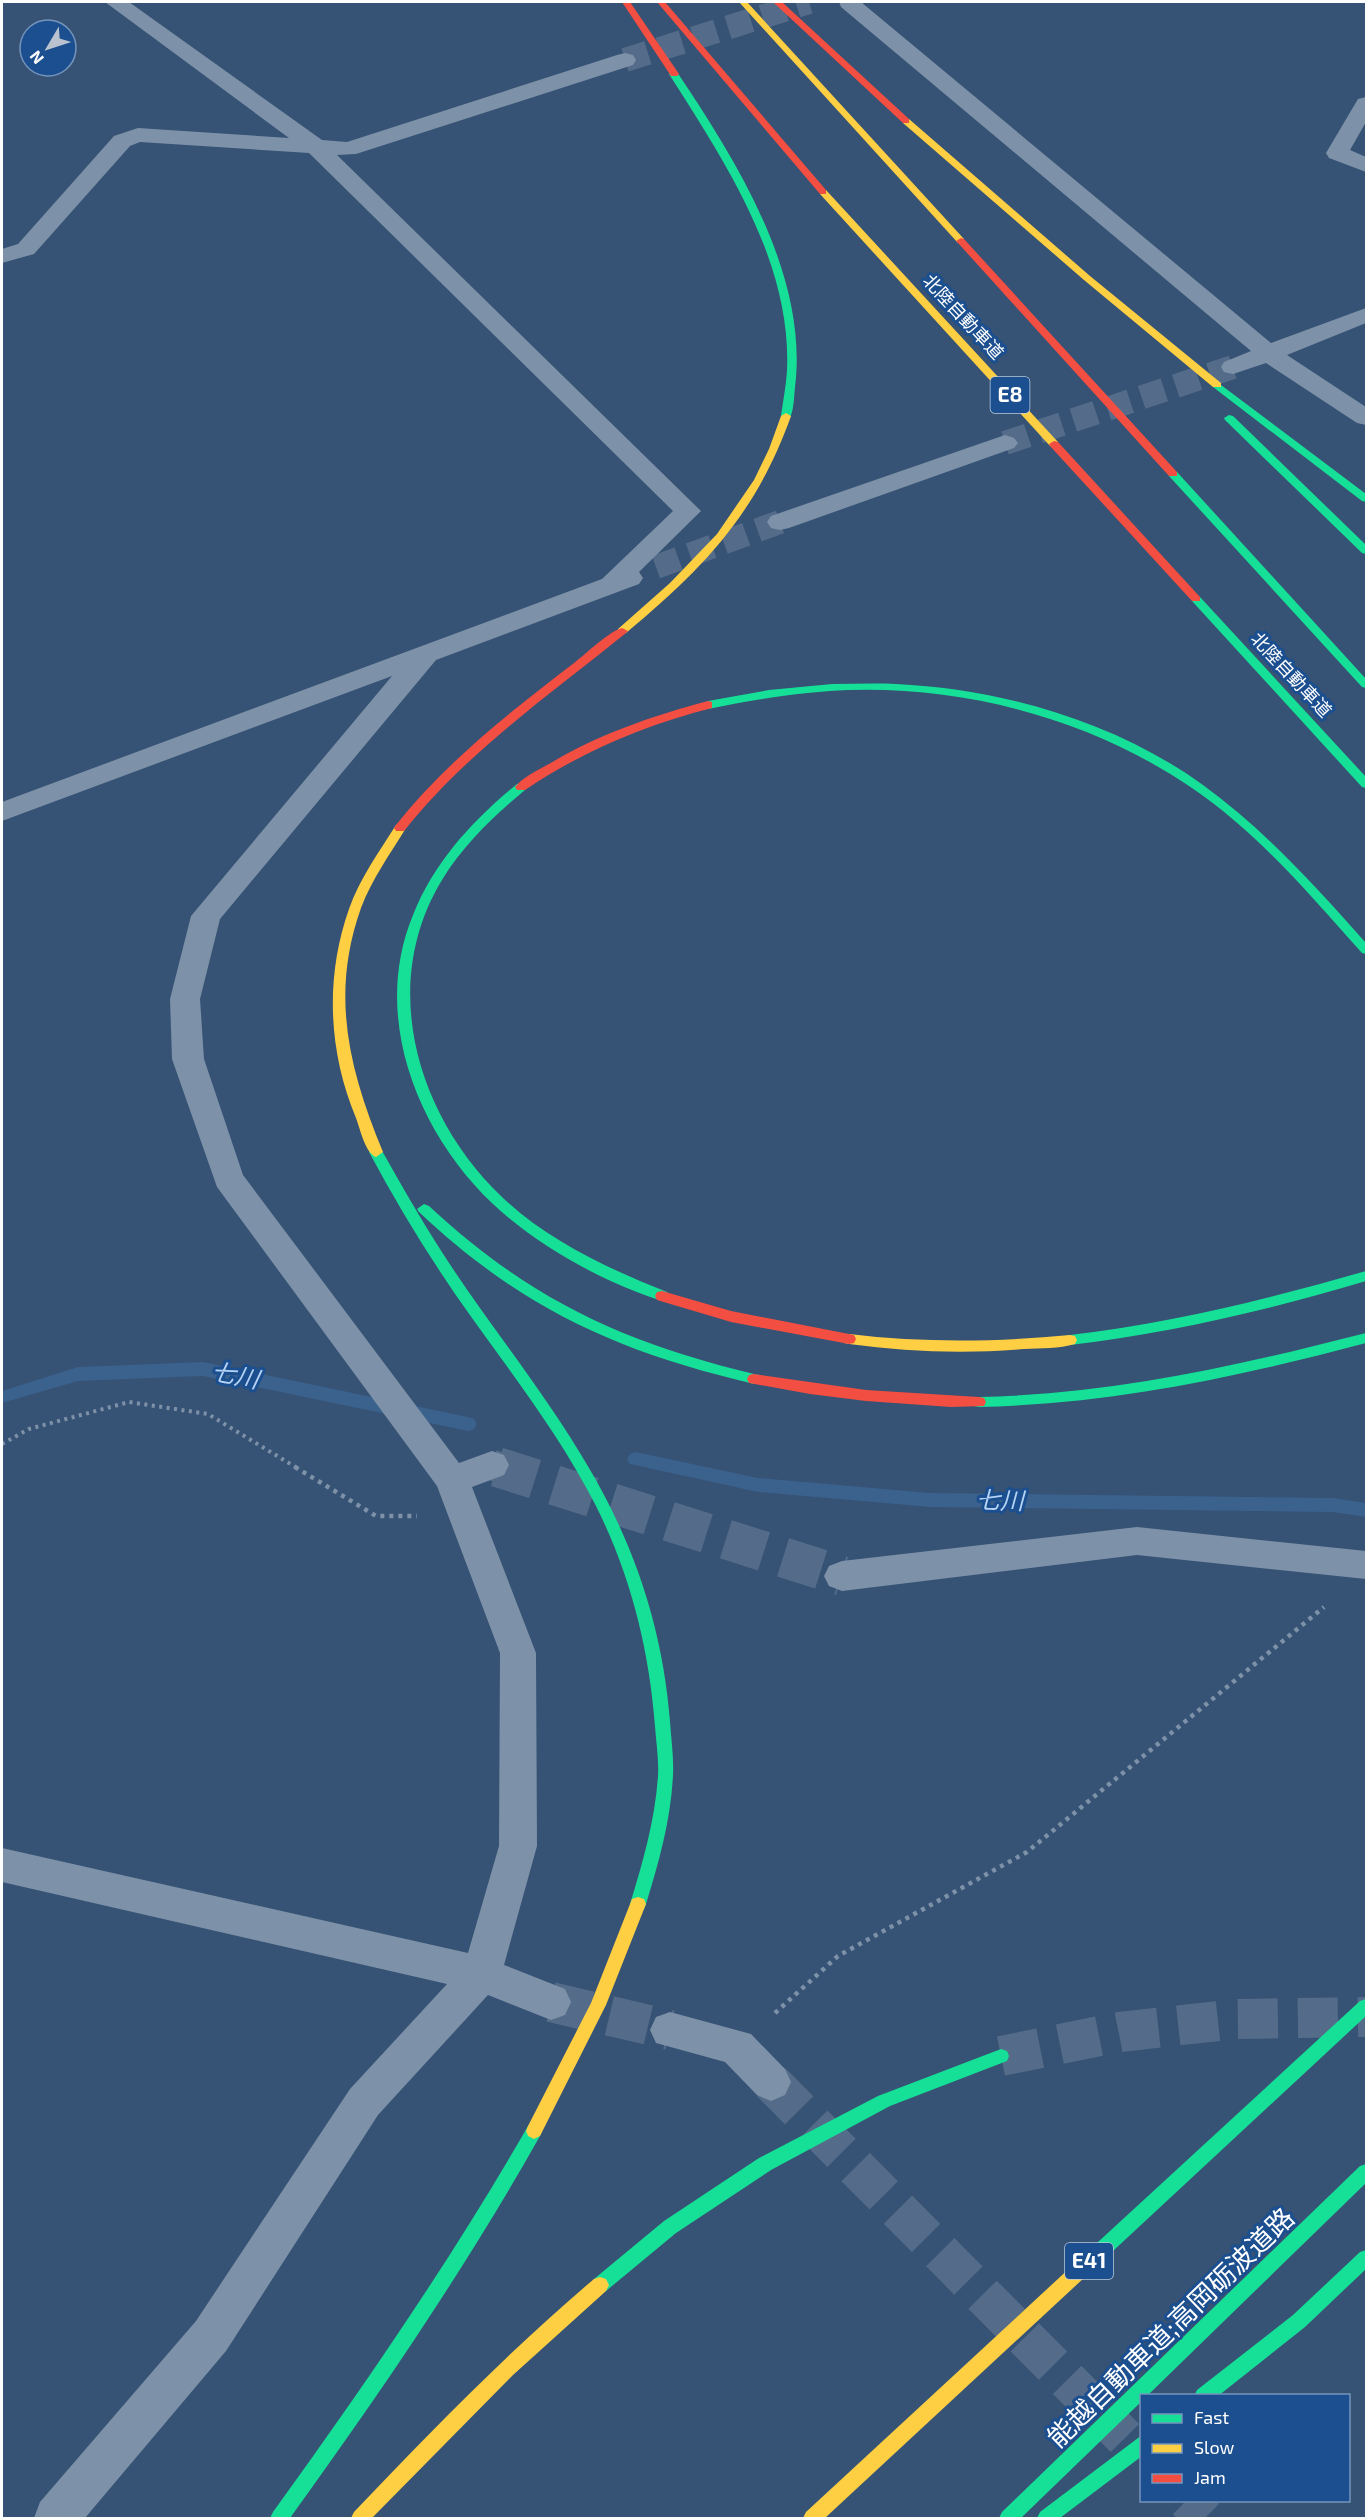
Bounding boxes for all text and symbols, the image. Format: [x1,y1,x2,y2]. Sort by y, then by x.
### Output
north arrow [18,18,78,78]
text: N [25,47,47,68]
street label: 北陸自動車道 [919,269,1009,363]
road number: E8 [990,377,1030,413]
street label: 北陸自動車道 [1247,627,1337,721]
water label: 七川 [209,1356,265,1394]
water label: 七川 [976,1485,1027,1514]
street label: 能越自動車道;高岡砺波道路 [1040,2200,1300,2453]
road number: E41 [1065,2243,1113,2279]
legend [1140,2394,1350,2502]
text: Fast [1194,2406,1229,2428]
text: Slow [1194,2436,1235,2458]
text: Jam [1194,2466,1226,2488]

